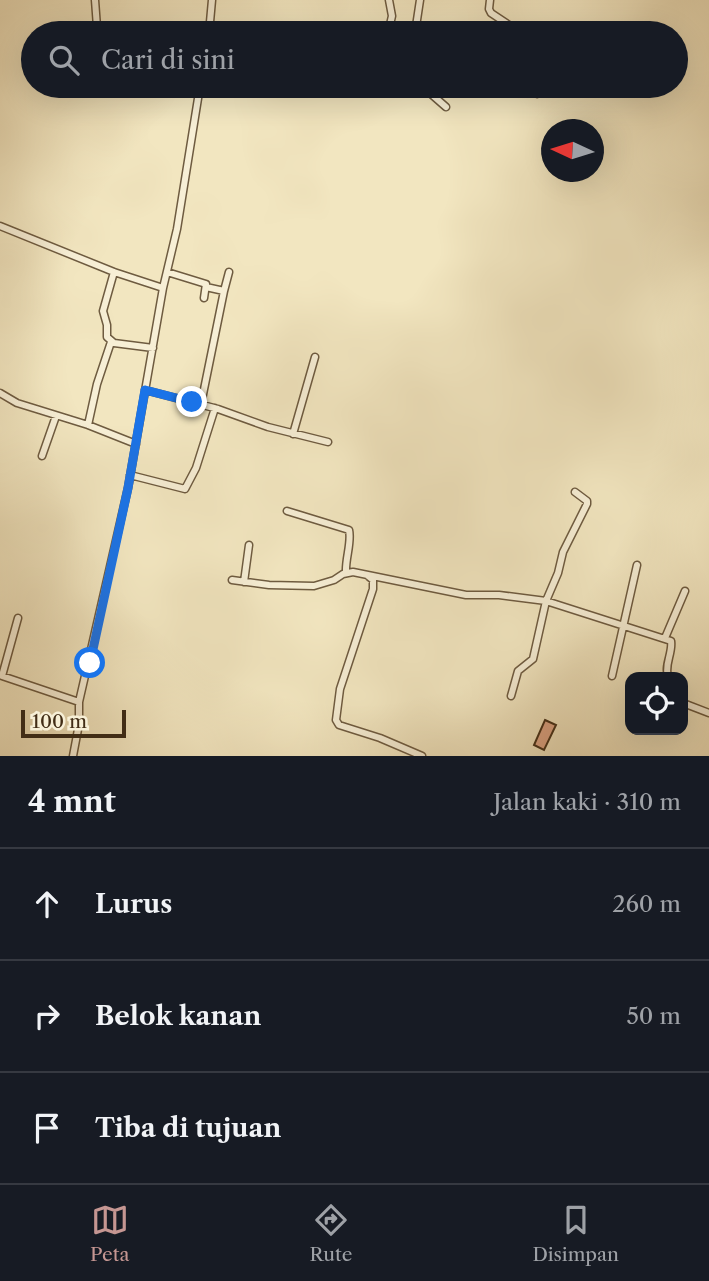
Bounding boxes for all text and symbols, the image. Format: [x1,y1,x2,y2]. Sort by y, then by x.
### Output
search box [21,21,688,98]
icon: search [45,41,83,79]
text: Cari di sini [101,44,235,76]
north arrow [541,119,604,182]
route end [176,386,207,417]
route start [74,647,105,678]
map controls [625,672,688,735]
button: locate [625,672,688,735]
scale bar [21,707,126,739]
text: 100 m [32,710,87,733]
text: 4 mnt [28,783,116,820]
text: Jalan kaki · 310 m [493,788,681,816]
icon: ahead [28,885,66,923]
text: Lurus [95,888,172,920]
text: 260 m [612,890,681,918]
icon: right [28,997,66,1035]
text: Belok kanan [95,1000,261,1032]
text: 50 m [626,1002,681,1030]
icon: arrive [28,1109,66,1147]
text: Tiba di tujuan [95,1112,281,1144]
tab: Peta [90,1201,129,1266]
tab: Rute [309,1201,352,1266]
tab: Disimpan [532,1201,619,1266]

